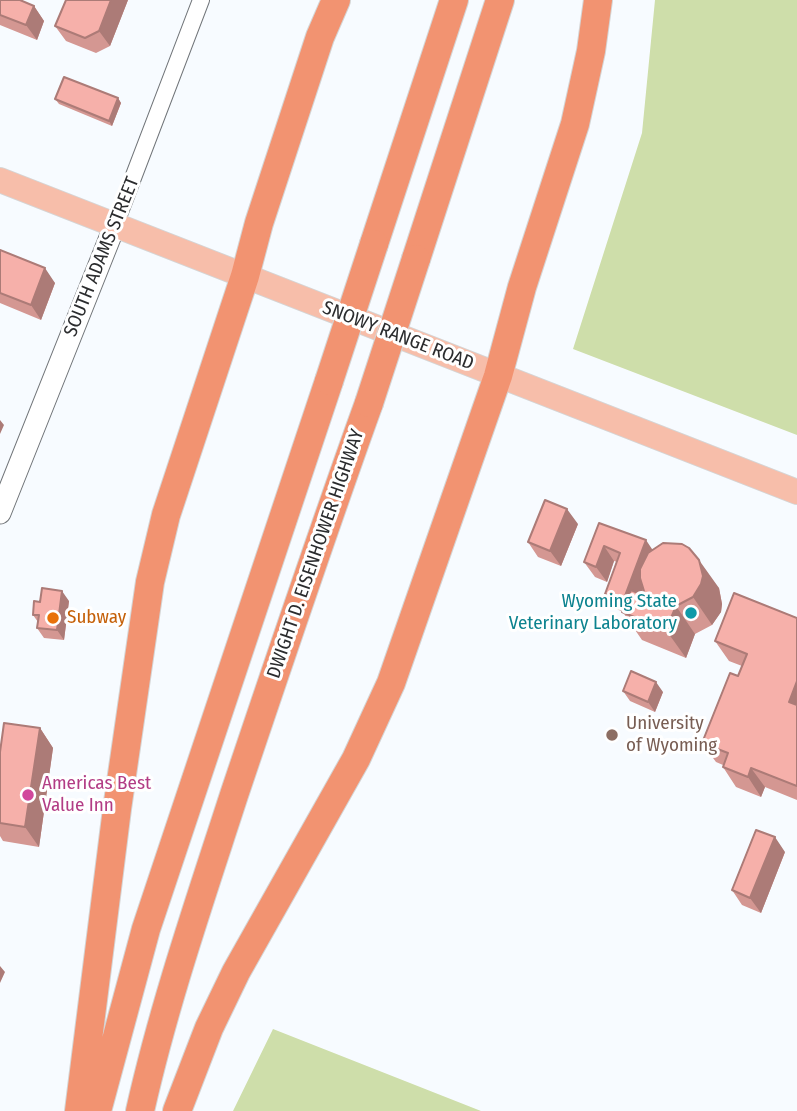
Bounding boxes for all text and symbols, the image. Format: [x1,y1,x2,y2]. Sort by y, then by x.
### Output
street label: SOUTH ADAMS STREET [60,174,144,340]
street label: SNOWY RANGE ROAD [319,297,477,375]
street label: DWIGHT D. EISENHOWER HIGHWAY [263,426,369,682]
place label: Wyoming State Veterinary Laboratory [509,591,677,635]
marker: Wyoming State Veterinary Laboratory [683,605,699,621]
place label: Subway [67,607,126,629]
marker: Subway [45,610,61,626]
place label: University of Wyoming [626,713,717,757]
marker: University of Wyoming [604,727,620,743]
place label: Americas Best Value Inn [42,773,151,817]
marker: Americas Best Value Inn [20,787,36,803]

